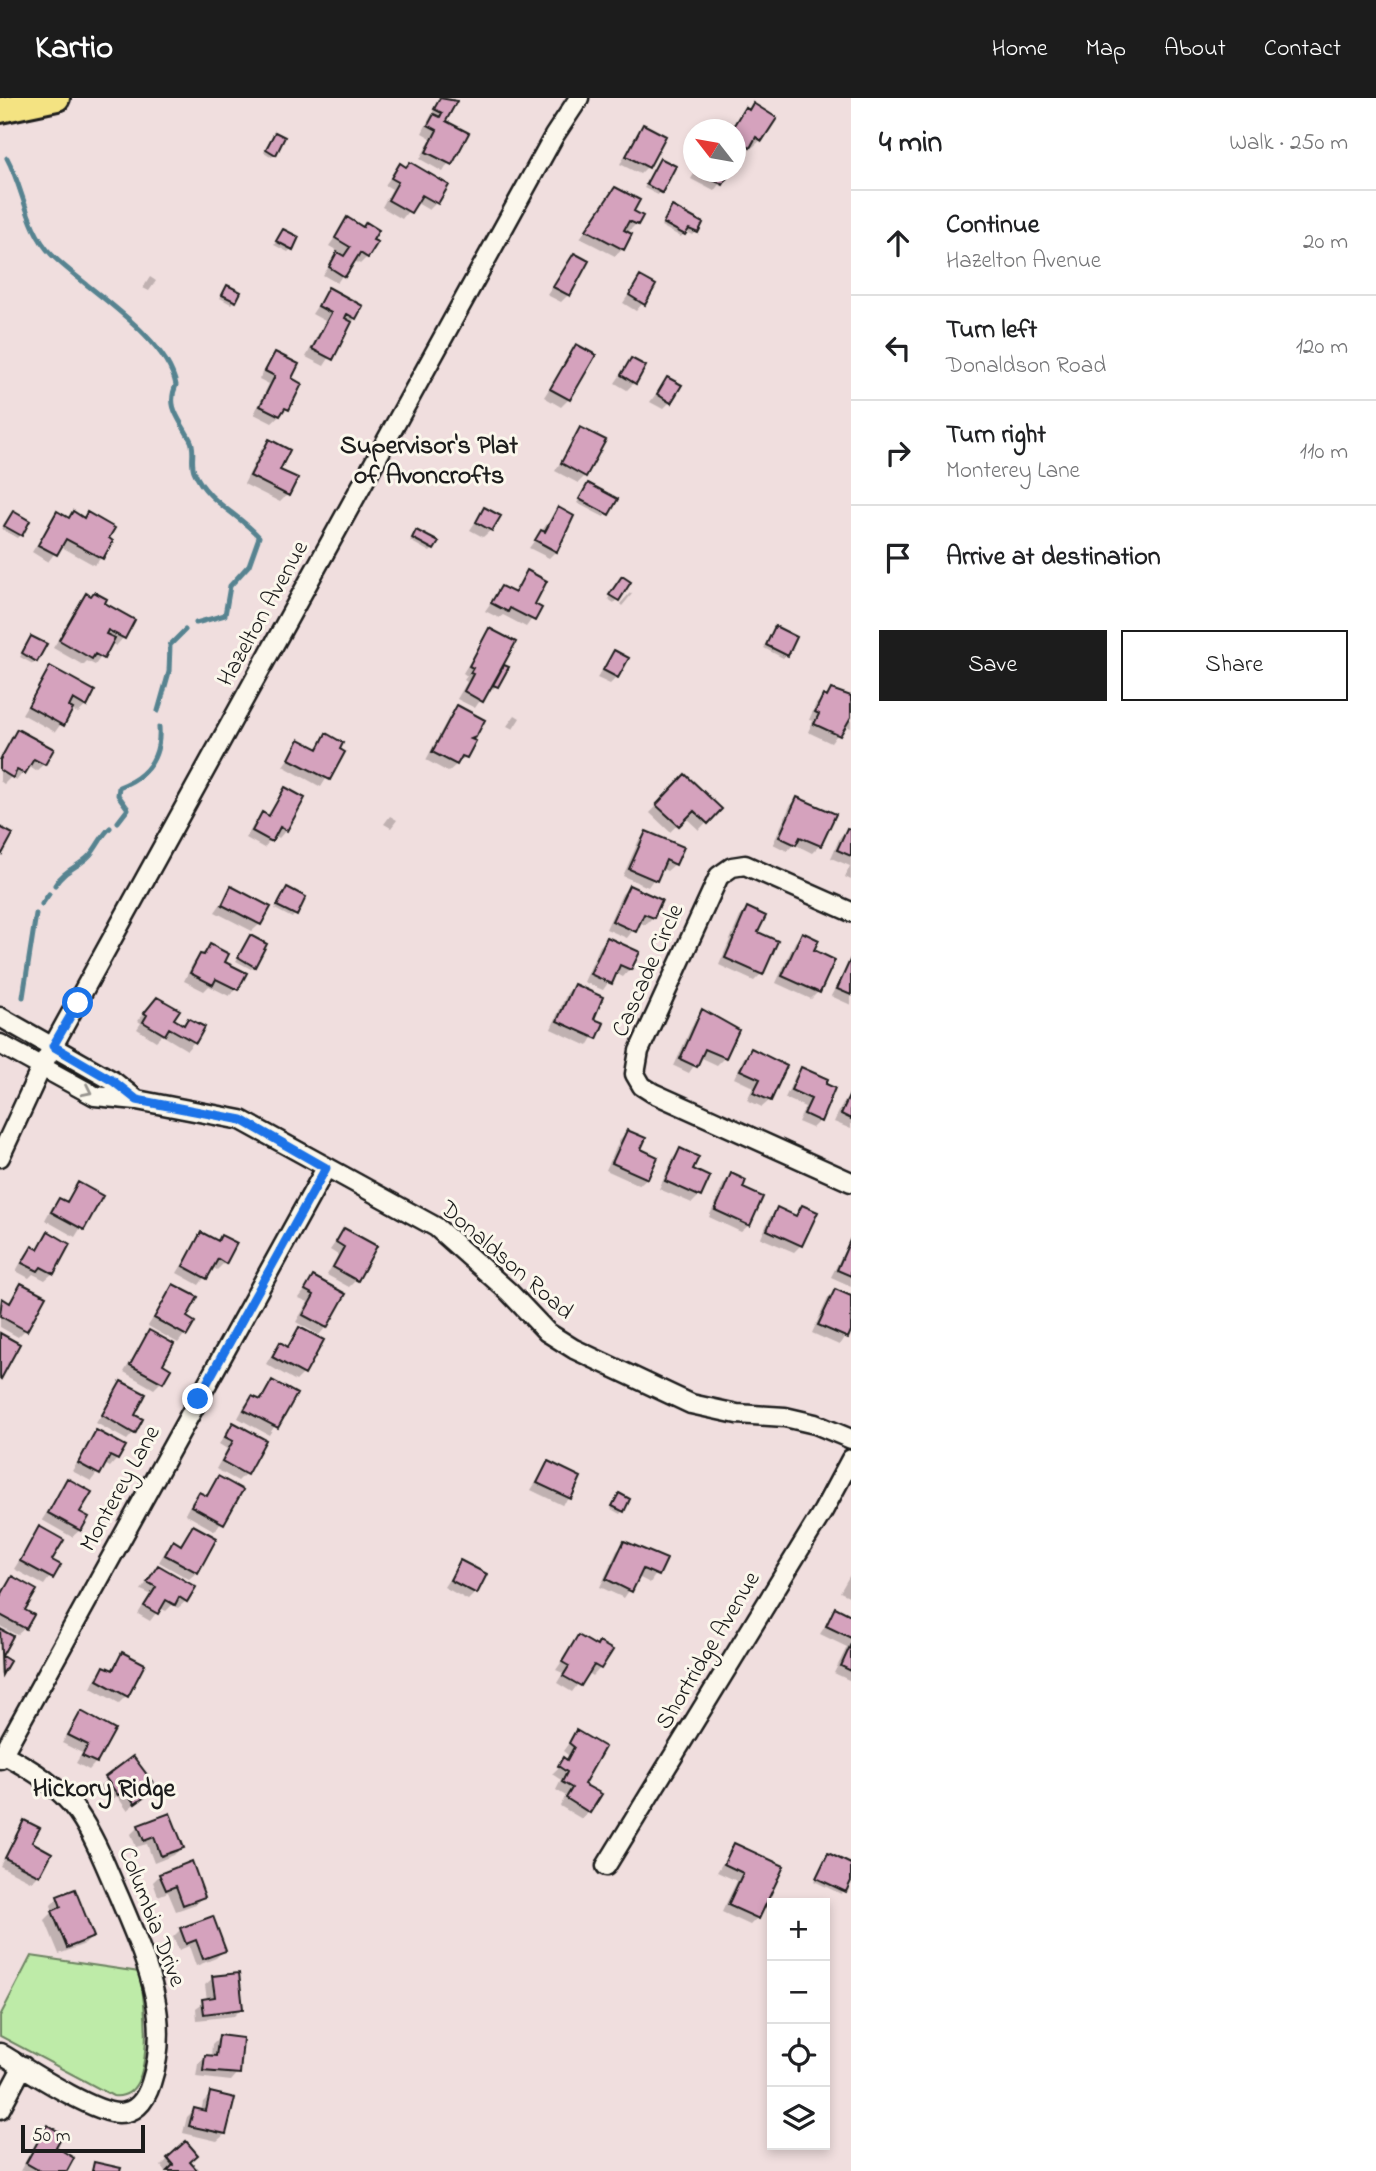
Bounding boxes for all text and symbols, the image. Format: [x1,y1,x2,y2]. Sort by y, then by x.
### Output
text: Kartio [35,25,113,73]
text: Home [992,32,1048,67]
text: Map [1086,32,1126,67]
text: About [1164,32,1226,67]
text: Contact [1264,32,1341,67]
north arrow [683,119,746,182]
text: 4 min [879,122,942,166]
text: Walk · 250 m [1229,127,1348,160]
text: Continue [946,207,1039,245]
icon: ahead [879,224,917,262]
text: 20 m [1303,226,1348,259]
text: Hazelton Avenue [946,245,1101,278]
text: Turn left [946,312,1037,350]
icon: left [879,329,917,367]
text: 120 m [1296,331,1348,364]
text: Donaldson Road [946,350,1106,383]
text: Turn right [946,417,1046,455]
district label: Supervisor's Plat of Avoncrofts [340,428,518,496]
icon: right [879,434,917,472]
text: 110 m [1300,436,1348,469]
text: Monterey Lane [946,455,1080,488]
street label: Hazelton Avenue [209,535,319,693]
icon: arrive [879,539,917,577]
text: Arrive at destination [946,539,1161,577]
button: Save [879,630,1107,701]
button: Share [1121,630,1348,701]
street label: Cascade Circle [604,899,694,1043]
route start [62,987,93,1018]
one-way arrow [80,1082,92,1096]
street label: Donaldson Road [431,1192,581,1329]
route end [182,1383,213,1414]
street label: Monterey Lane [72,1419,171,1559]
street label: Shortridge Avenue [648,1565,770,1737]
district label: Hickory Ridge [33,1771,176,1810]
street label: Columbia Drive [108,1842,194,1992]
map controls [767,1898,830,2150]
button: + [767,1898,830,1961]
button: − [767,1961,830,2024]
button: locate [767,2024,830,2087]
button: layers [767,2087,830,2150]
scale bar [21,2122,145,2154]
text: 50 m [32,2123,71,2150]

